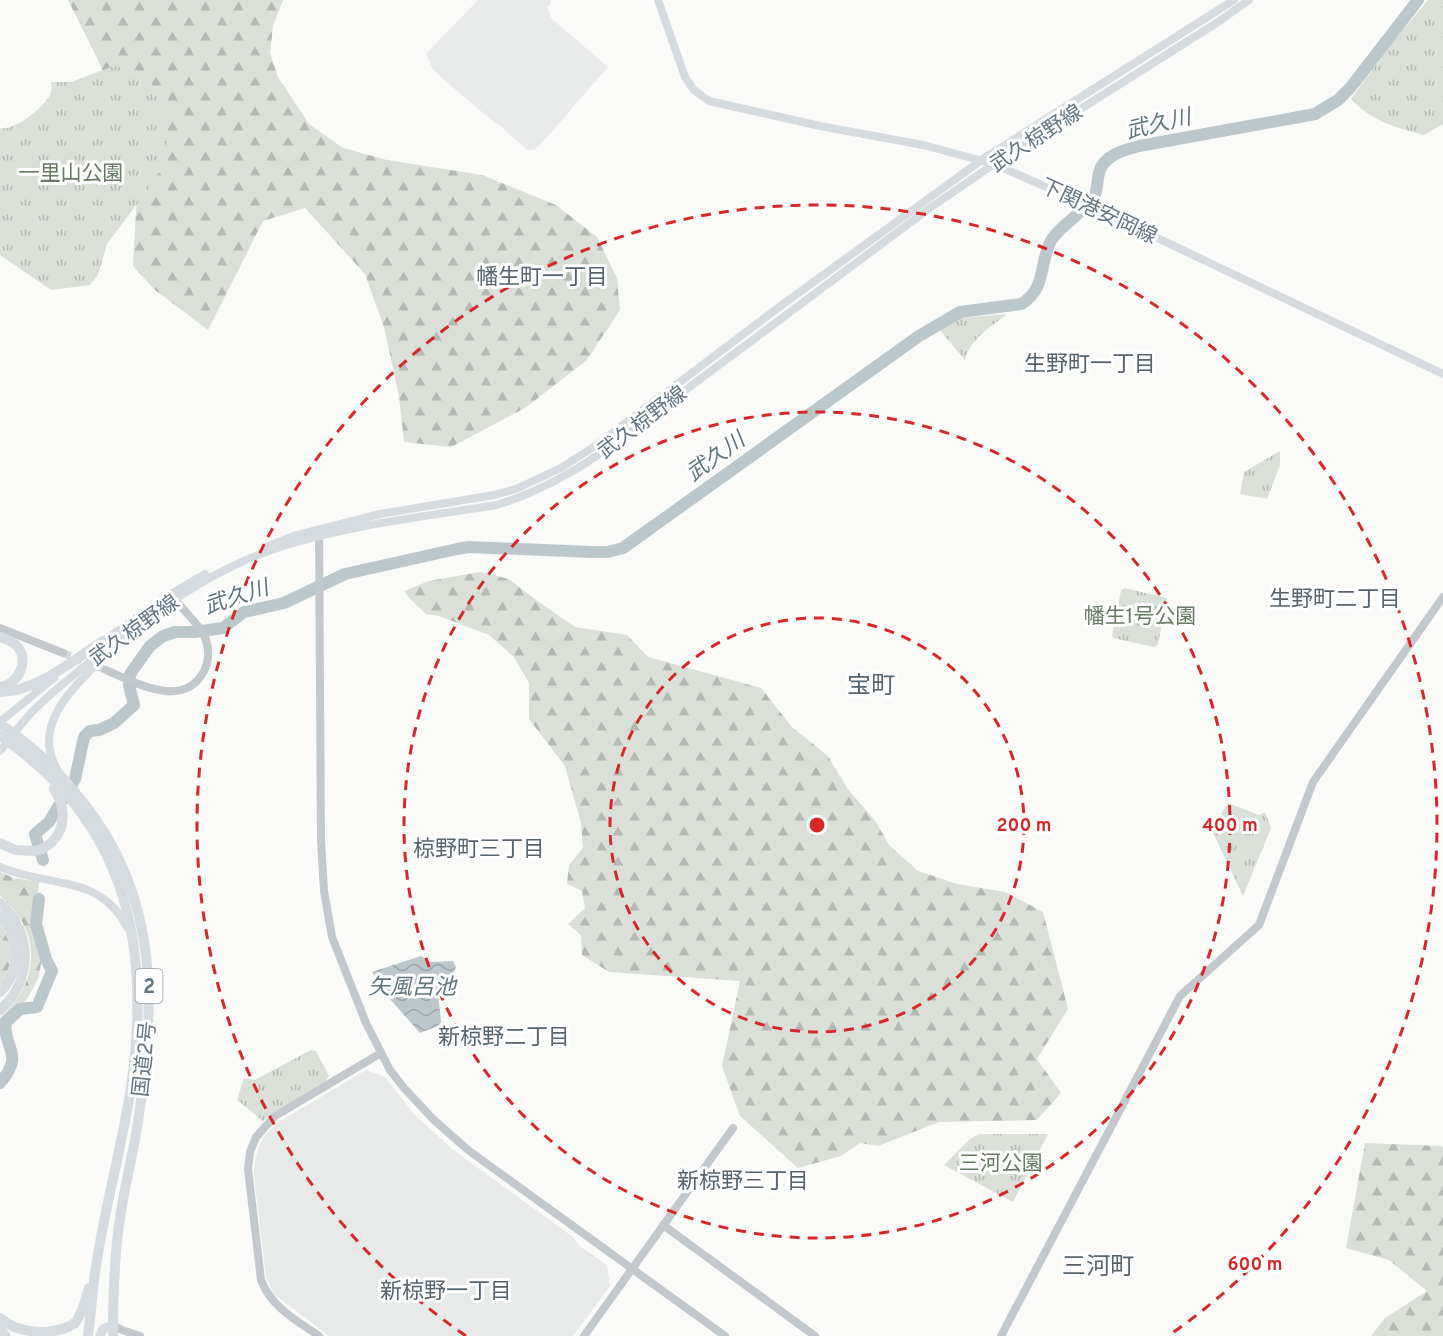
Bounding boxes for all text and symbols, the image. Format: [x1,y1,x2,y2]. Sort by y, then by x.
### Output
street label: 武久椋野線 [985,99,1088,179]
water label: 武久川 [1123,104,1196,146]
park label: 一里山公園 [19,161,124,188]
street label: 下関港安岡線 [1036,173,1161,251]
district label: 幡生町一丁目 [476,265,608,292]
district label: 生野町一丁目 [1024,352,1156,379]
street label: 武久椋野線 [593,381,693,466]
water label: 武久川 [682,427,753,488]
water label: 武久川 [201,575,274,621]
district label: 生野町二丁目 [1269,587,1401,614]
street label: 武久椋野線 [84,589,185,673]
park label: 幡生1号公園 [1084,604,1196,631]
district label: 宝町 [847,672,895,702]
centre of rings [807,815,827,835]
text: 200 m [996,815,1052,838]
text: 400 m [1202,815,1258,838]
district label: 椋野町三丁目 [413,837,545,864]
road number: 2 [136,969,162,1003]
water label: 矢風呂池 [368,975,458,1002]
street label: 国道2号 [128,1020,163,1098]
district label: 新椋野二丁目 [438,1025,570,1052]
park label: 三河公園 [959,1151,1043,1178]
district label: 新椋野三丁目 [677,1169,809,1196]
district label: 三河町 [1062,1253,1134,1283]
text: 600 m [1227,1254,1283,1277]
district label: 新椋野一丁目 [380,1279,512,1306]

